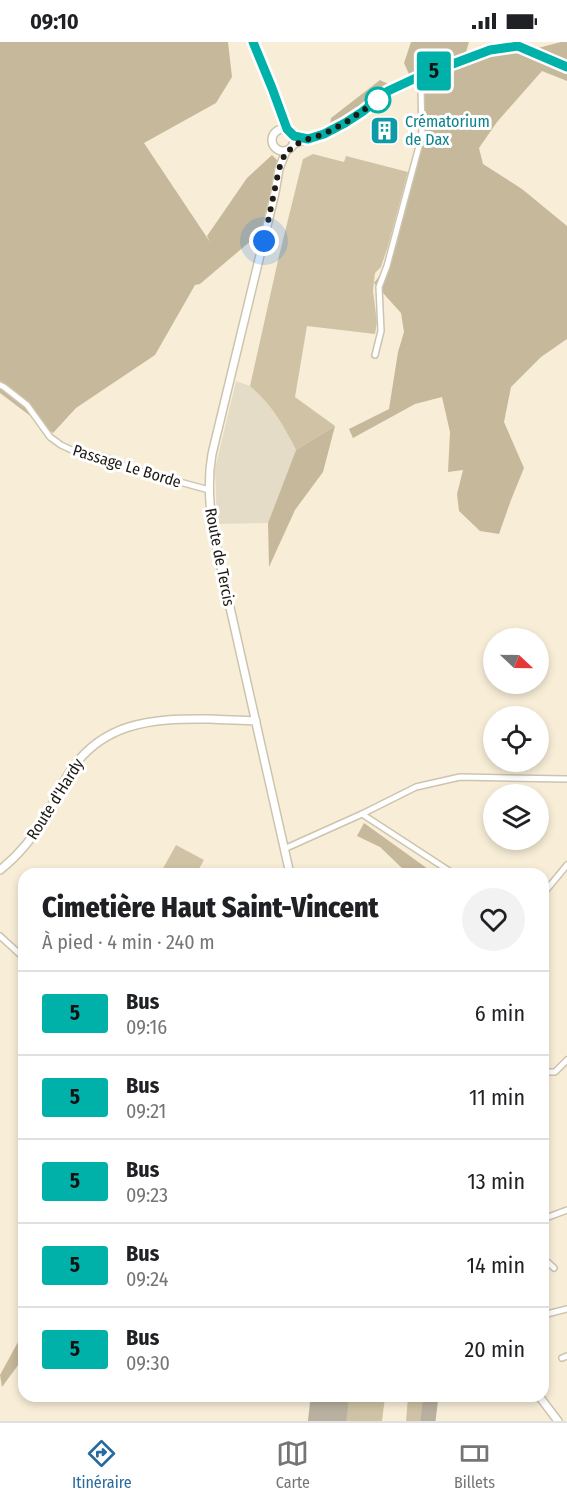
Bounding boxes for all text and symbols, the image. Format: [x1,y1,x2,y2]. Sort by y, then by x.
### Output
text: 09:10 [30,8,79,35]
line badge: 5 [414,51,454,90]
text: 5 [429,58,439,84]
unlabelled marker [365,87,391,113]
place label: Crématorium de Dax [405,112,490,149]
building icon: Crématorium de Dax [368,114,400,146]
your location [249,226,279,256]
street label: Passage Le Borde [70,440,184,492]
street label: Route de Tercis [201,506,239,608]
north arrow [483,628,549,694]
map controls [483,628,549,850]
button: locate [483,706,549,772]
street label: Route d'Hardy [23,754,88,843]
button: layers [483,784,549,850]
button: heart [462,888,525,951]
text: Cimetière Haut Saint-Vincent [42,891,379,924]
text: À pied · 4 min · 240 m [42,930,215,954]
text: Bus [126,988,159,1015]
text: 5 [70,1000,80,1026]
text: 6 min [475,1000,525,1027]
text: 09:16 [126,1015,167,1039]
text: Bus [126,1072,159,1099]
text: 5 [70,1084,80,1110]
text: 11 min [469,1084,525,1111]
text: 09:21 [126,1099,166,1123]
text: Bus [126,1156,159,1183]
text: 5 [70,1168,80,1194]
text: 13 min [467,1168,525,1195]
text: 09:23 [126,1183,168,1207]
text: Bus [126,1240,159,1267]
text: 5 [70,1252,80,1278]
text: 14 min [467,1252,525,1279]
text: 09:24 [126,1267,168,1291]
text: Bus [126,1324,159,1351]
text: 5 [70,1336,80,1362]
text: 20 min [465,1336,525,1363]
text: 09:30 [126,1351,170,1375]
tab: Itinéraire [72,1437,132,1492]
tab: Carte [276,1437,310,1492]
tab: Billets [454,1437,495,1492]

